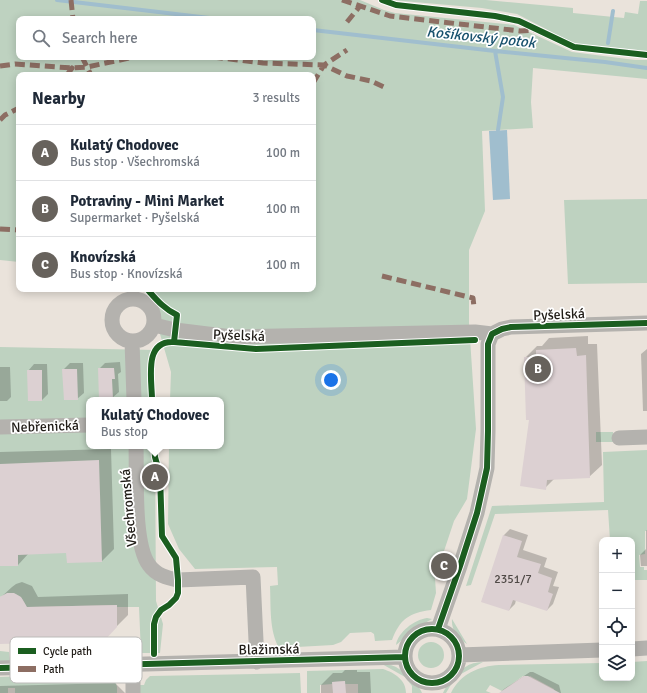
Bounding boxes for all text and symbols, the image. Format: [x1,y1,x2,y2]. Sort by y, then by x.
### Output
search box [16,16,316,60]
water label: Košíkovský potok [426,22,538,52]
icon: search [30,27,52,49]
text: Search here [62,29,138,47]
text: Nearby [32,88,85,109]
text: 3 results [252,90,300,106]
text: Kulatý Chodovec [70,136,179,154]
text: A [41,145,49,161]
text: 100 m [266,145,300,161]
text: Bus stop · Všechromská [70,154,200,170]
text: Potraviny - Mini Market [70,192,224,210]
text: B [41,201,49,217]
text: 100 m [266,201,300,217]
text: Supermarket · Pyšelská [70,210,200,226]
text: Knovízská [70,248,136,266]
text: C [41,257,49,273]
text: 100 m [266,257,300,273]
text: Bus stop · Knovízská [70,266,183,282]
street label: Pyšelská [533,305,585,324]
street label: Pyšelská [213,326,265,345]
pin: B [525,354,551,384]
your location [321,370,341,390]
popup [86,397,224,449]
text: Kulatý Chodovec [101,406,209,424]
street label: Nebřenická [11,417,79,436]
text: Bus stop [101,424,148,440]
pin: A [142,462,168,492]
street label: Všechromská [117,468,140,548]
map controls [599,537,635,681]
button: + [599,537,635,573]
pin: C [431,551,457,581]
house number: 2351/7 [494,572,532,587]
button: − [599,573,635,609]
button: locate [599,609,635,645]
legend [10,637,142,683]
street label: Blažimská [238,640,300,659]
text: Cycle path [43,645,92,658]
button: layers [599,645,635,681]
text: Path [43,663,64,676]

